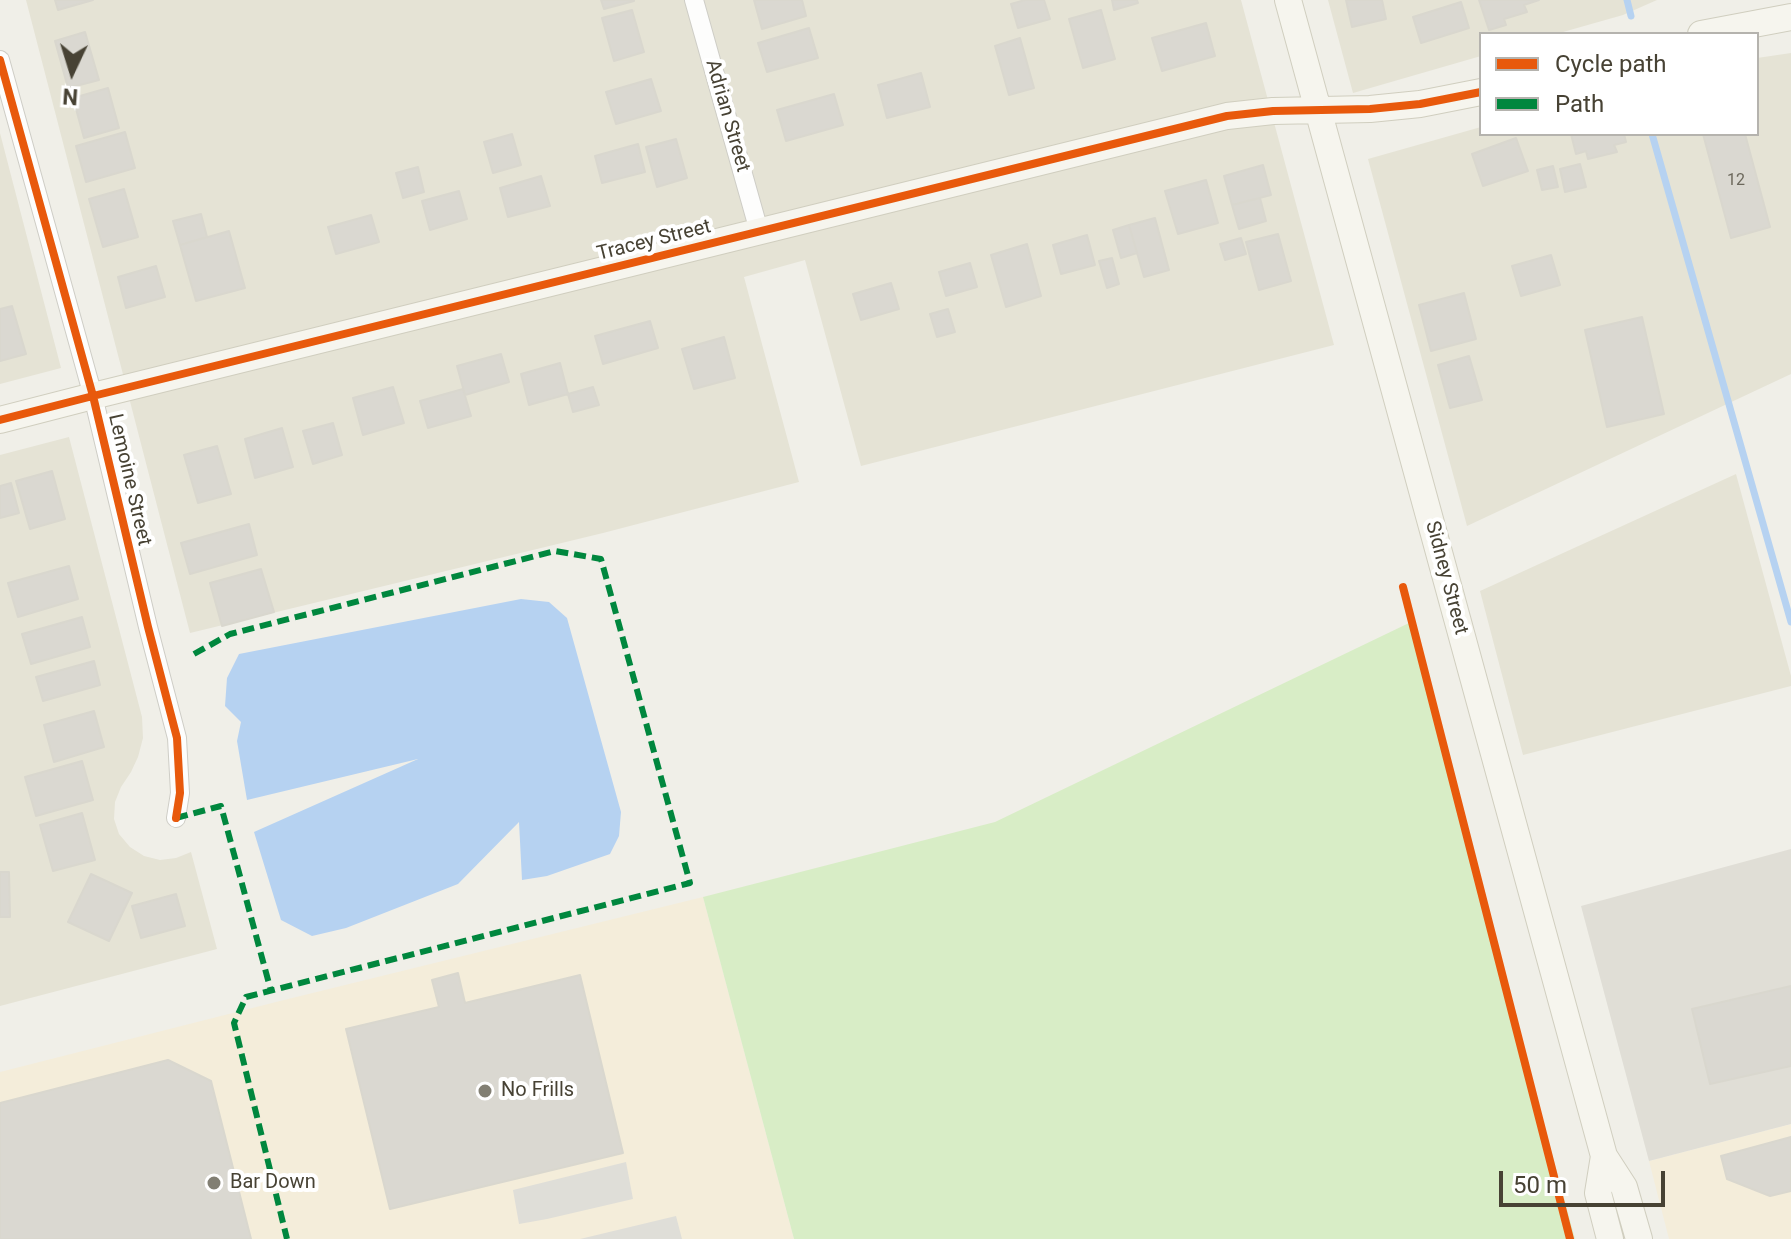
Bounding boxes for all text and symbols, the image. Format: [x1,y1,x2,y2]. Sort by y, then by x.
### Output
north arrow [32,32,112,112]
legend [1479,32,1759,136]
text: Cycle path [1555,50,1667,78]
street label: Adrian Street [700,57,754,175]
text: N [62,83,79,109]
text: Path [1555,90,1604,118]
house number: 12 [1727,171,1745,191]
street label: Tracey Street [595,215,713,267]
street label: Lemoine Street [102,412,156,548]
street label: Sidney Street [1419,519,1473,637]
place label: No Frills [501,1079,574,1103]
marker: No Frills [476,1082,494,1100]
scale bar [1503,1155,1669,1205]
place label: Bar Down [230,1171,316,1195]
text: 50 m [1513,1171,1567,1199]
marker: Bar Down [205,1174,223,1192]

